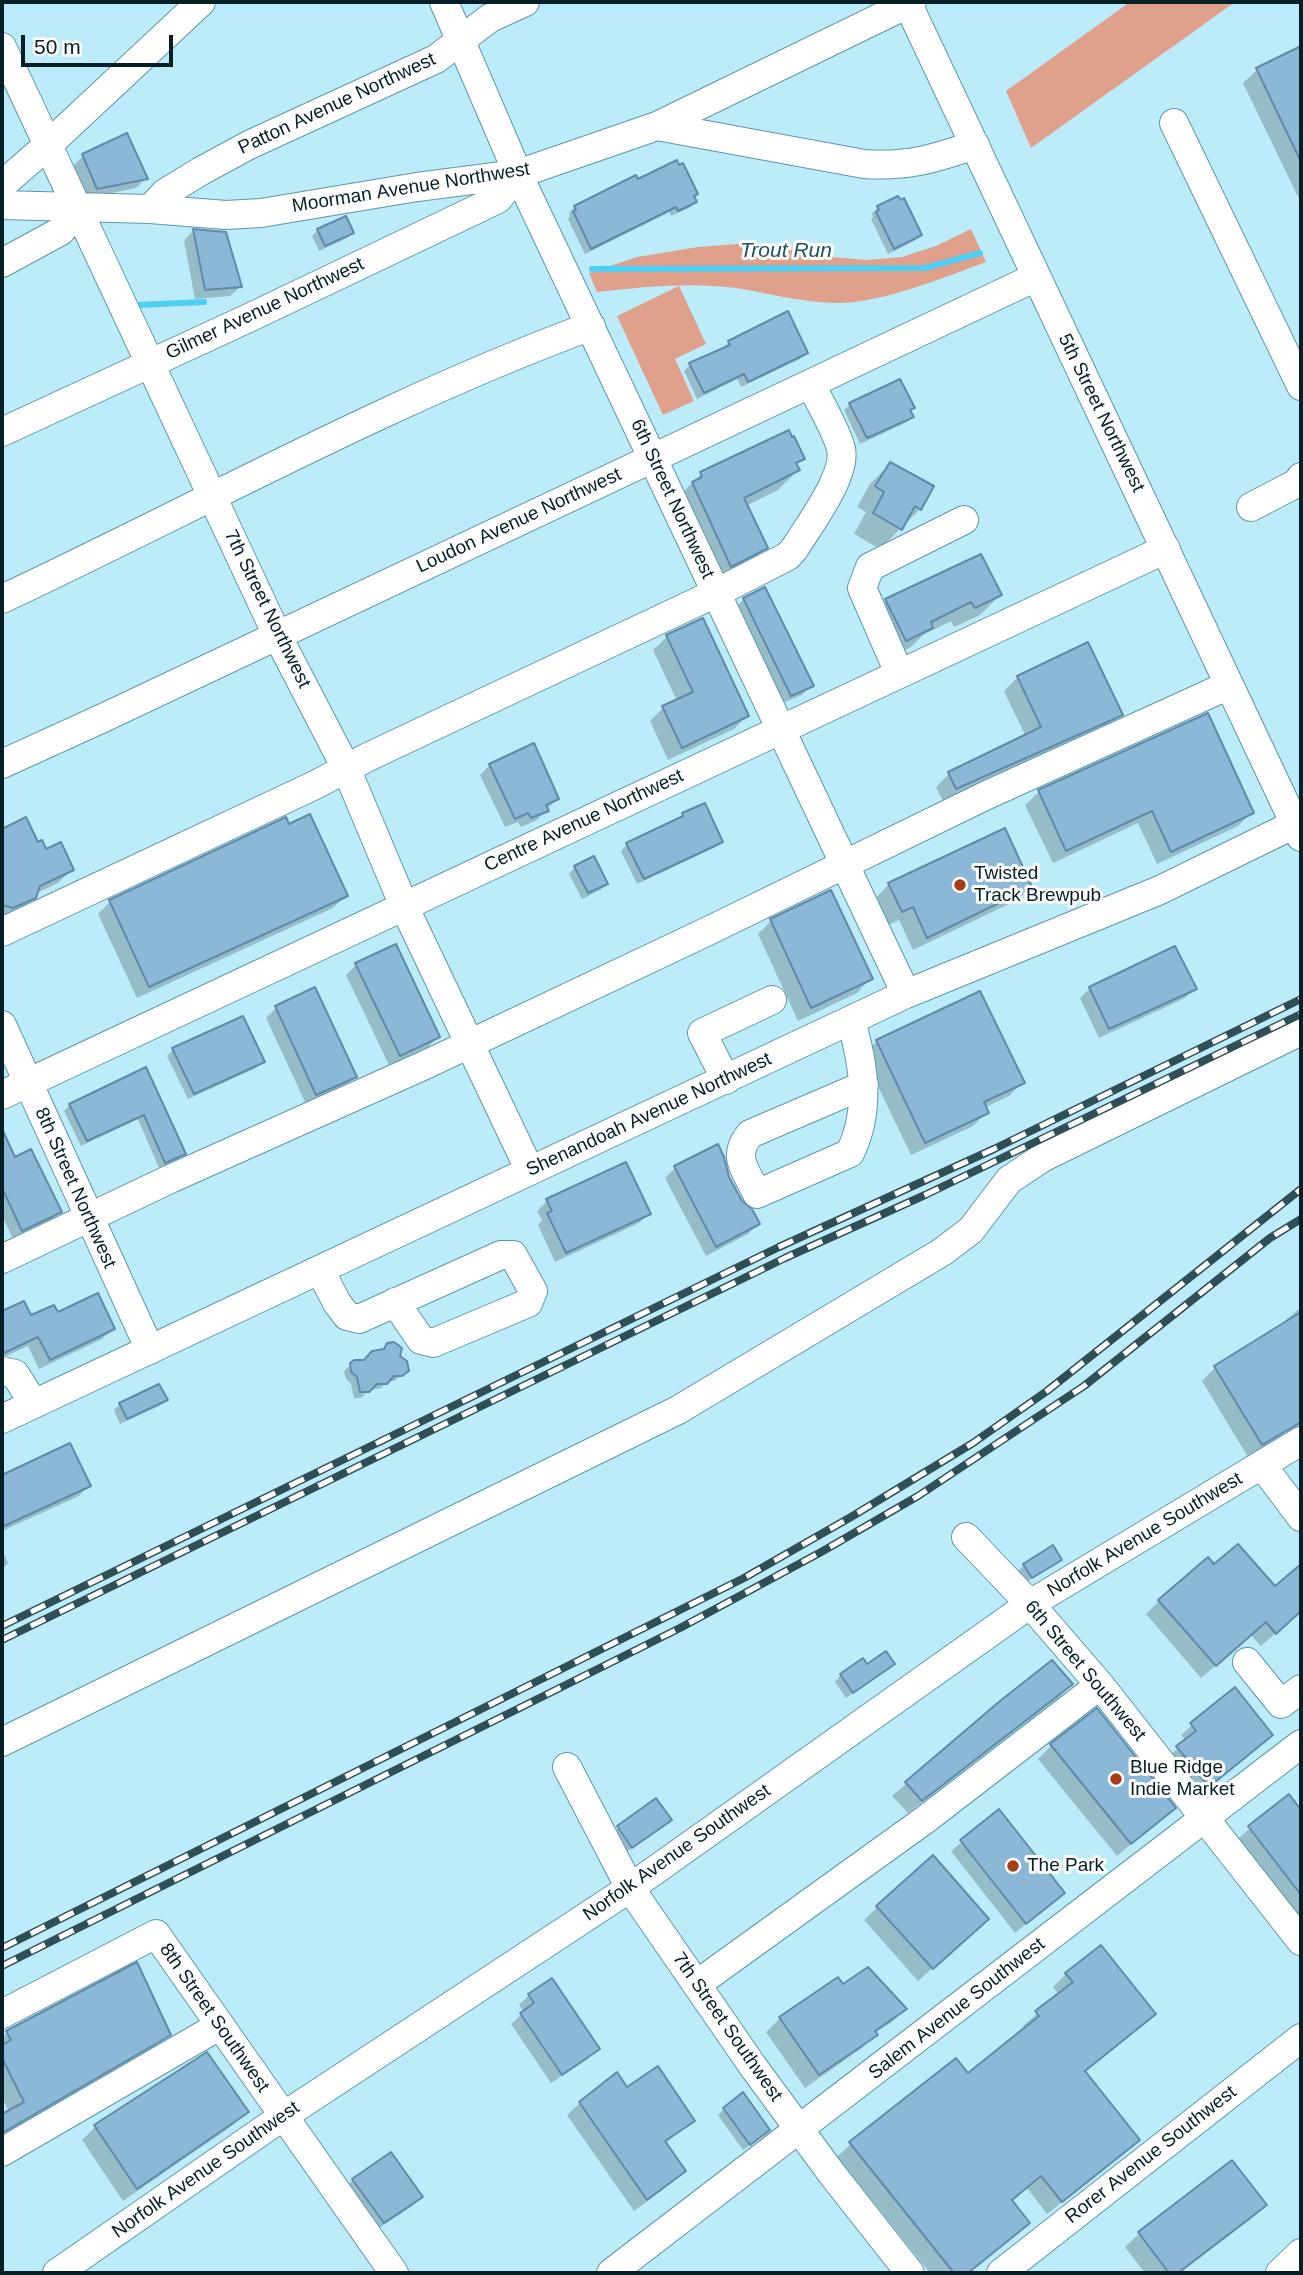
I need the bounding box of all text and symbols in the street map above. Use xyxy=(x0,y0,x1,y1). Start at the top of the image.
scale bar xyxy=(24,21,177,65)
text: 50 m xyxy=(34,35,81,58)
street label: Patton Avenue Northwest xyxy=(235,48,439,160)
street label: Moorman Avenue Northwest xyxy=(290,158,532,218)
water label: Trout Run xyxy=(740,238,832,264)
street label: Gilmer Avenue Northwest xyxy=(162,253,368,365)
street label: 5th Street Northwest xyxy=(1053,330,1149,496)
street label: 6th Street Northwest xyxy=(625,416,719,582)
street label: Loudon Avenue Northwest xyxy=(413,463,625,579)
street label: 7th Street Northwest xyxy=(219,526,315,692)
street label: Centre Avenue Northwest xyxy=(481,765,687,877)
place label: Twisted Track Brewpub xyxy=(974,863,1101,907)
marker: Twisted Track Brewpub xyxy=(952,877,968,893)
street label: Shenandoah Avenue Northwest xyxy=(523,1048,775,1182)
street label: 8th Street Northwest xyxy=(29,1104,121,1272)
street label: Norfolk Avenue Southwest xyxy=(1043,1468,1247,1602)
street label: 6th Street Southwest xyxy=(1020,1596,1150,1746)
place label: Blue Ridge Indie Market xyxy=(1130,1757,1235,1801)
marker: Blue Ridge Indie Market xyxy=(1108,1771,1124,1787)
street label: Norfolk Avenue Southwest xyxy=(579,1780,775,1926)
place label: The Park xyxy=(1027,1855,1104,1877)
marker: The Park xyxy=(1005,1858,1021,1874)
street label: Salem Avenue Southwest xyxy=(864,1933,1050,2085)
street label: 8th Street Southwest xyxy=(154,1939,274,2097)
street label: 7th Street Southwest xyxy=(667,1948,787,2106)
street label: Rorer Avenue Southwest xyxy=(1061,2081,1241,2229)
street label: Norfolk Avenue Southwest xyxy=(108,2097,304,2243)

